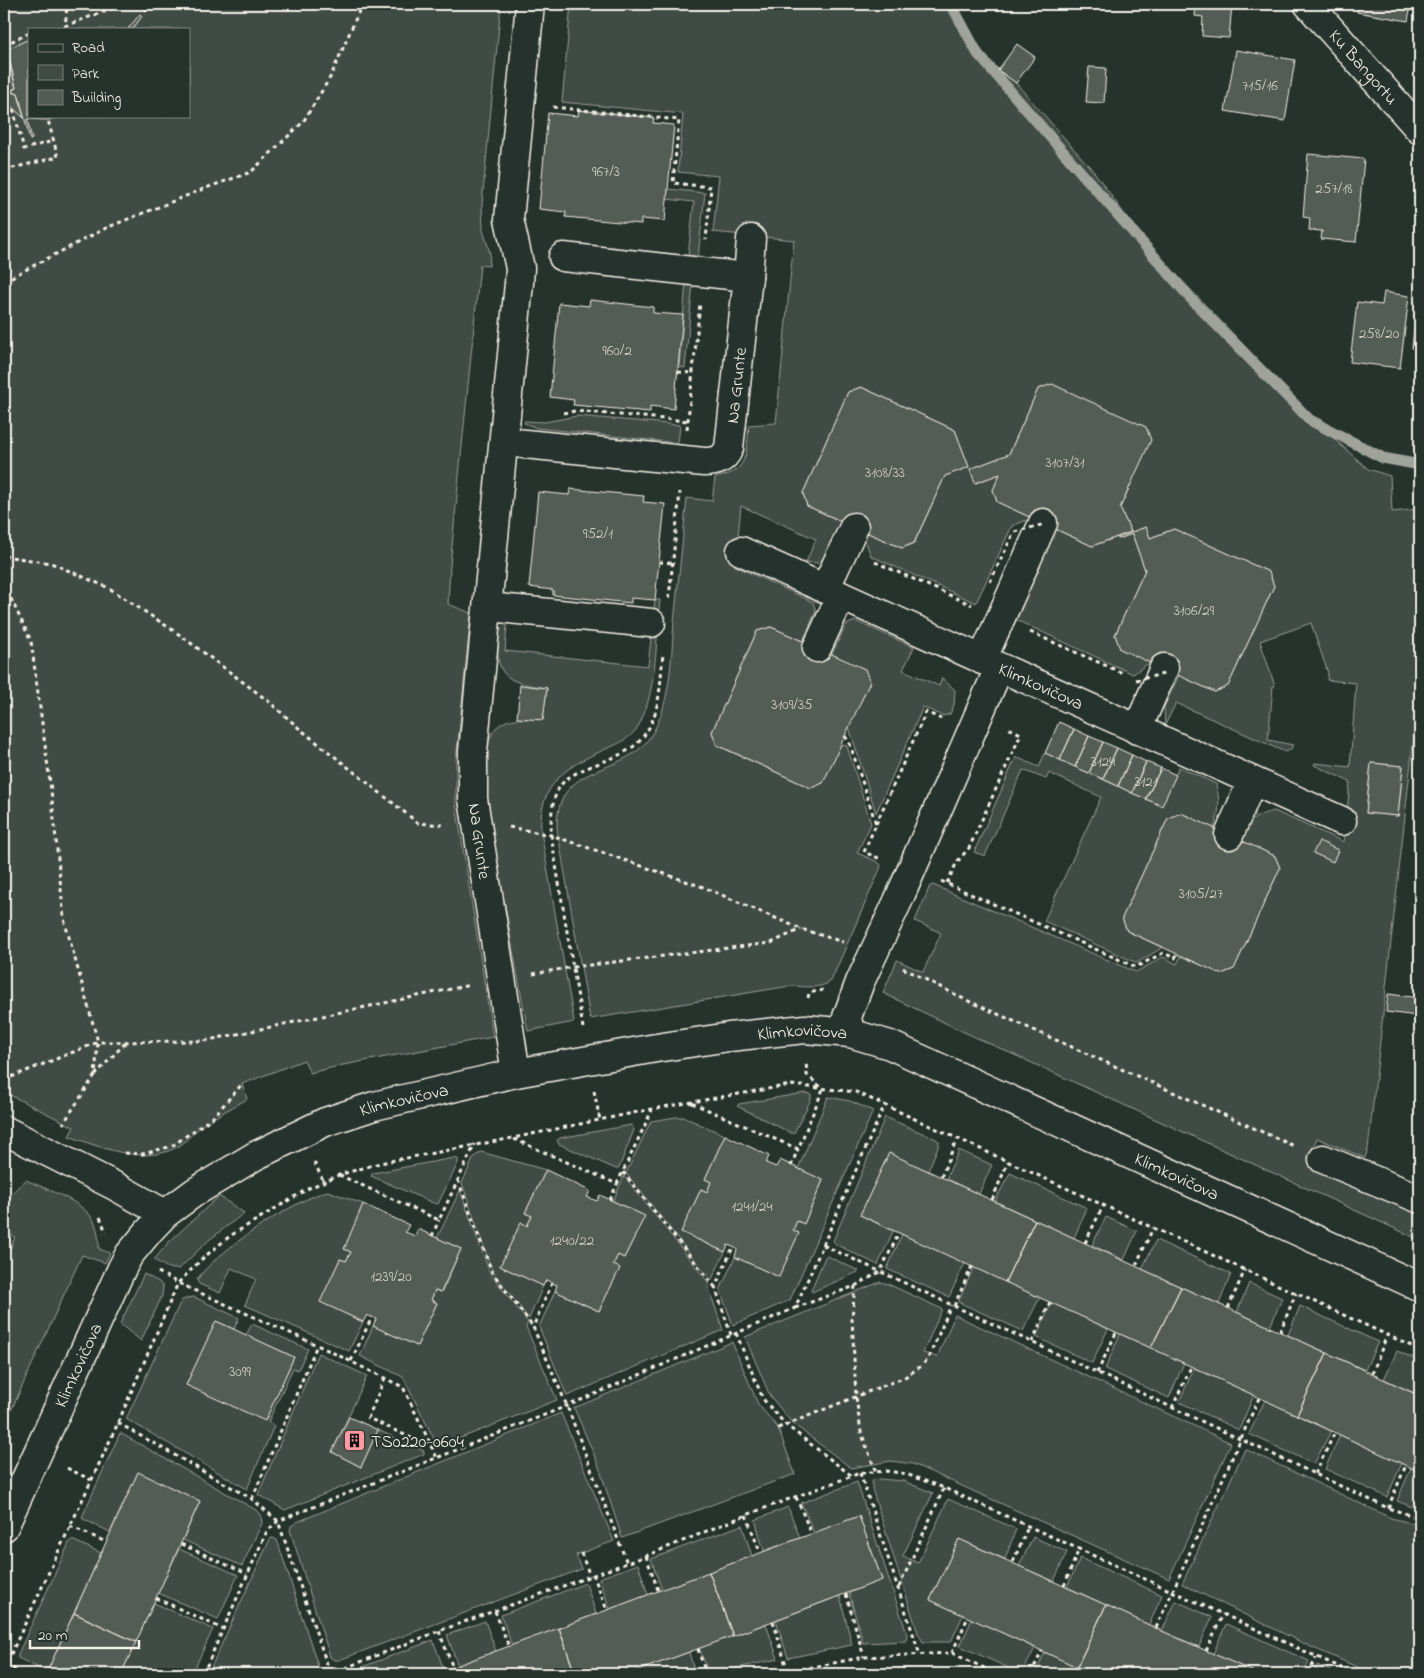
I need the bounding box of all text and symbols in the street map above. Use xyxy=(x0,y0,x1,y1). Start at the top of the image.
street label: Ku Bangortu xyxy=(1322,24,1403,112)
legend xyxy=(28,28,190,118)
text: Road xyxy=(72,37,105,59)
text: Park xyxy=(72,63,100,85)
house number: 715/16 xyxy=(1242,75,1278,97)
text: Building xyxy=(71,87,121,110)
house number: 967/3 xyxy=(592,161,620,183)
house number: 257/18 xyxy=(1315,178,1353,200)
house number: 258/20 xyxy=(1359,323,1400,345)
house number: 960/2 xyxy=(602,340,632,362)
street label: Na Grunte xyxy=(721,345,755,425)
house number: 3107/31 xyxy=(1045,452,1085,474)
house number: 3108/33 xyxy=(865,462,905,484)
house number: 952/1 xyxy=(583,523,613,545)
house number: 3106/29 xyxy=(1174,600,1215,622)
street label: Klimkovičova xyxy=(994,657,1087,718)
house number: 3109/35 xyxy=(771,694,813,716)
house number: 3124 xyxy=(1091,751,1115,773)
house number: 3121 xyxy=(1134,771,1158,793)
street label: Na Grunte xyxy=(460,802,496,882)
house number: 3105/27 xyxy=(1179,883,1223,905)
street label: Klimkovičova xyxy=(756,1018,848,1049)
street label: Klimkovičova xyxy=(357,1078,451,1125)
street label: Klimkovičova xyxy=(1129,1147,1223,1208)
house number: 1241/24 xyxy=(731,1196,773,1218)
house number: 1240/22 xyxy=(550,1230,595,1252)
house number: 1239/20 xyxy=(370,1266,412,1288)
street label: Klimkovičova xyxy=(49,1319,110,1412)
house number: 3099 xyxy=(229,1361,251,1383)
building icon: TS0220-0604 xyxy=(343,1429,367,1453)
place label: TS0220-0604 xyxy=(371,1430,465,1456)
scale bar xyxy=(30,1618,139,1650)
text: 20 m xyxy=(38,1625,68,1647)

